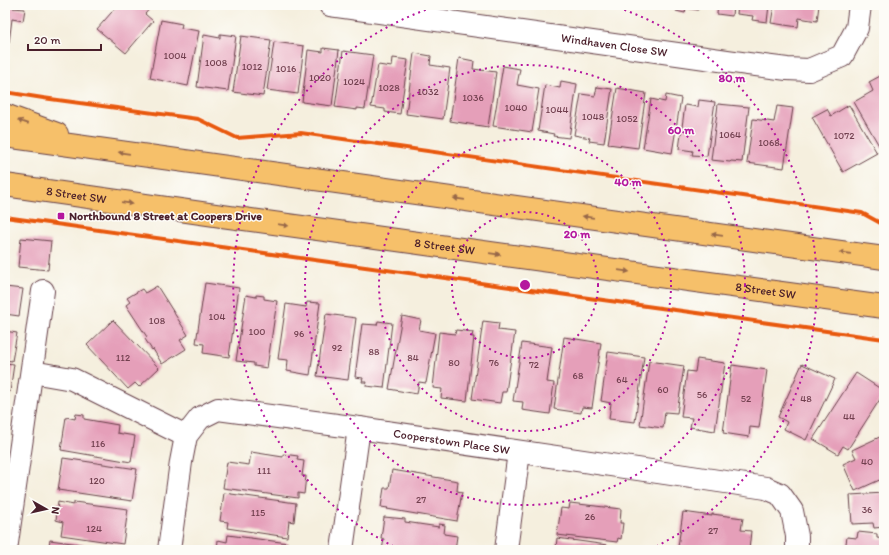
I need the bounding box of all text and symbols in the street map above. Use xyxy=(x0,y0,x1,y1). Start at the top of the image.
scale bar xyxy=(28,26,101,52)
street label: Windhaven Close SW xyxy=(560,31,668,60)
text: 20 m xyxy=(34,33,61,47)
house number: 1004 xyxy=(164,49,186,62)
house number: 1008 xyxy=(205,56,228,69)
house number: 1012 xyxy=(242,60,263,73)
house number: 1016 xyxy=(276,62,296,75)
house number: 1020 xyxy=(309,71,331,84)
text: 80 m xyxy=(719,71,746,85)
house number: 1024 xyxy=(343,75,365,88)
house number: 1028 xyxy=(378,81,400,94)
house number: 1032 xyxy=(417,85,439,98)
house number: 1036 xyxy=(462,91,484,104)
house number: 1040 xyxy=(505,101,527,114)
house number: 1044 xyxy=(546,103,568,116)
house number: 1048 xyxy=(582,110,605,123)
house number: 1052 xyxy=(616,112,638,125)
one-way arrow xyxy=(17,119,29,125)
text: 60 m xyxy=(668,123,695,137)
house number: 1064 xyxy=(719,128,741,141)
house number: 1072 xyxy=(833,129,855,142)
house number: 1068 xyxy=(758,136,780,149)
one-way arrow xyxy=(118,150,130,156)
text: 40 m xyxy=(614,175,643,189)
street label: 8 Street SW xyxy=(45,184,107,206)
one-way arrow xyxy=(453,196,465,202)
one-way arrow xyxy=(121,200,133,206)
place label: Northbound 8 Street at Coopers Drive xyxy=(69,209,262,224)
marker: Northbound 8 Street at Coopers Drive xyxy=(56,211,66,221)
one-way arrow xyxy=(582,214,594,220)
one-way arrow xyxy=(277,221,289,228)
text: 20 m xyxy=(564,227,591,241)
one-way arrow xyxy=(710,232,723,238)
street label: 8 Street SW xyxy=(414,236,476,258)
one-way arrow xyxy=(489,250,501,257)
one-way arrow xyxy=(839,250,851,256)
one-way arrow xyxy=(618,268,630,274)
centre of rings xyxy=(518,278,532,292)
street label: 8 Street SW xyxy=(735,280,797,302)
house number: 104 xyxy=(209,310,225,323)
house number: 108 xyxy=(149,314,166,327)
house number: 100 xyxy=(249,325,265,338)
house number: 96 xyxy=(294,327,304,340)
house number: 92 xyxy=(332,341,343,354)
house number: 88 xyxy=(369,345,380,358)
house number: 112 xyxy=(116,351,131,364)
house number: 84 xyxy=(407,351,419,364)
house number: 80 xyxy=(448,356,460,369)
house number: 76 xyxy=(489,356,499,369)
house number: 72 xyxy=(529,358,540,371)
house number: 68 xyxy=(573,369,584,382)
house number: 64 xyxy=(616,373,628,386)
house number: 60 xyxy=(657,383,669,396)
house number: 56 xyxy=(697,388,707,401)
house number: 52 xyxy=(741,392,752,405)
house number: 48 xyxy=(800,392,812,405)
house number: 44 xyxy=(843,410,855,423)
street label: Cooperstown Place SW xyxy=(392,426,511,457)
house number: 116 xyxy=(91,437,105,450)
house number: 40 xyxy=(861,455,873,468)
house number: 111 xyxy=(257,464,271,477)
house number: 120 xyxy=(89,474,105,487)
north arrow xyxy=(26,489,66,529)
house number: 27 xyxy=(416,493,426,506)
house number: 36 xyxy=(862,503,872,516)
text: N xyxy=(48,506,62,515)
house number: 115 xyxy=(251,506,265,519)
house number: 26 xyxy=(585,510,595,523)
house number: 124 xyxy=(86,522,102,535)
house number: 27 xyxy=(708,524,718,537)

